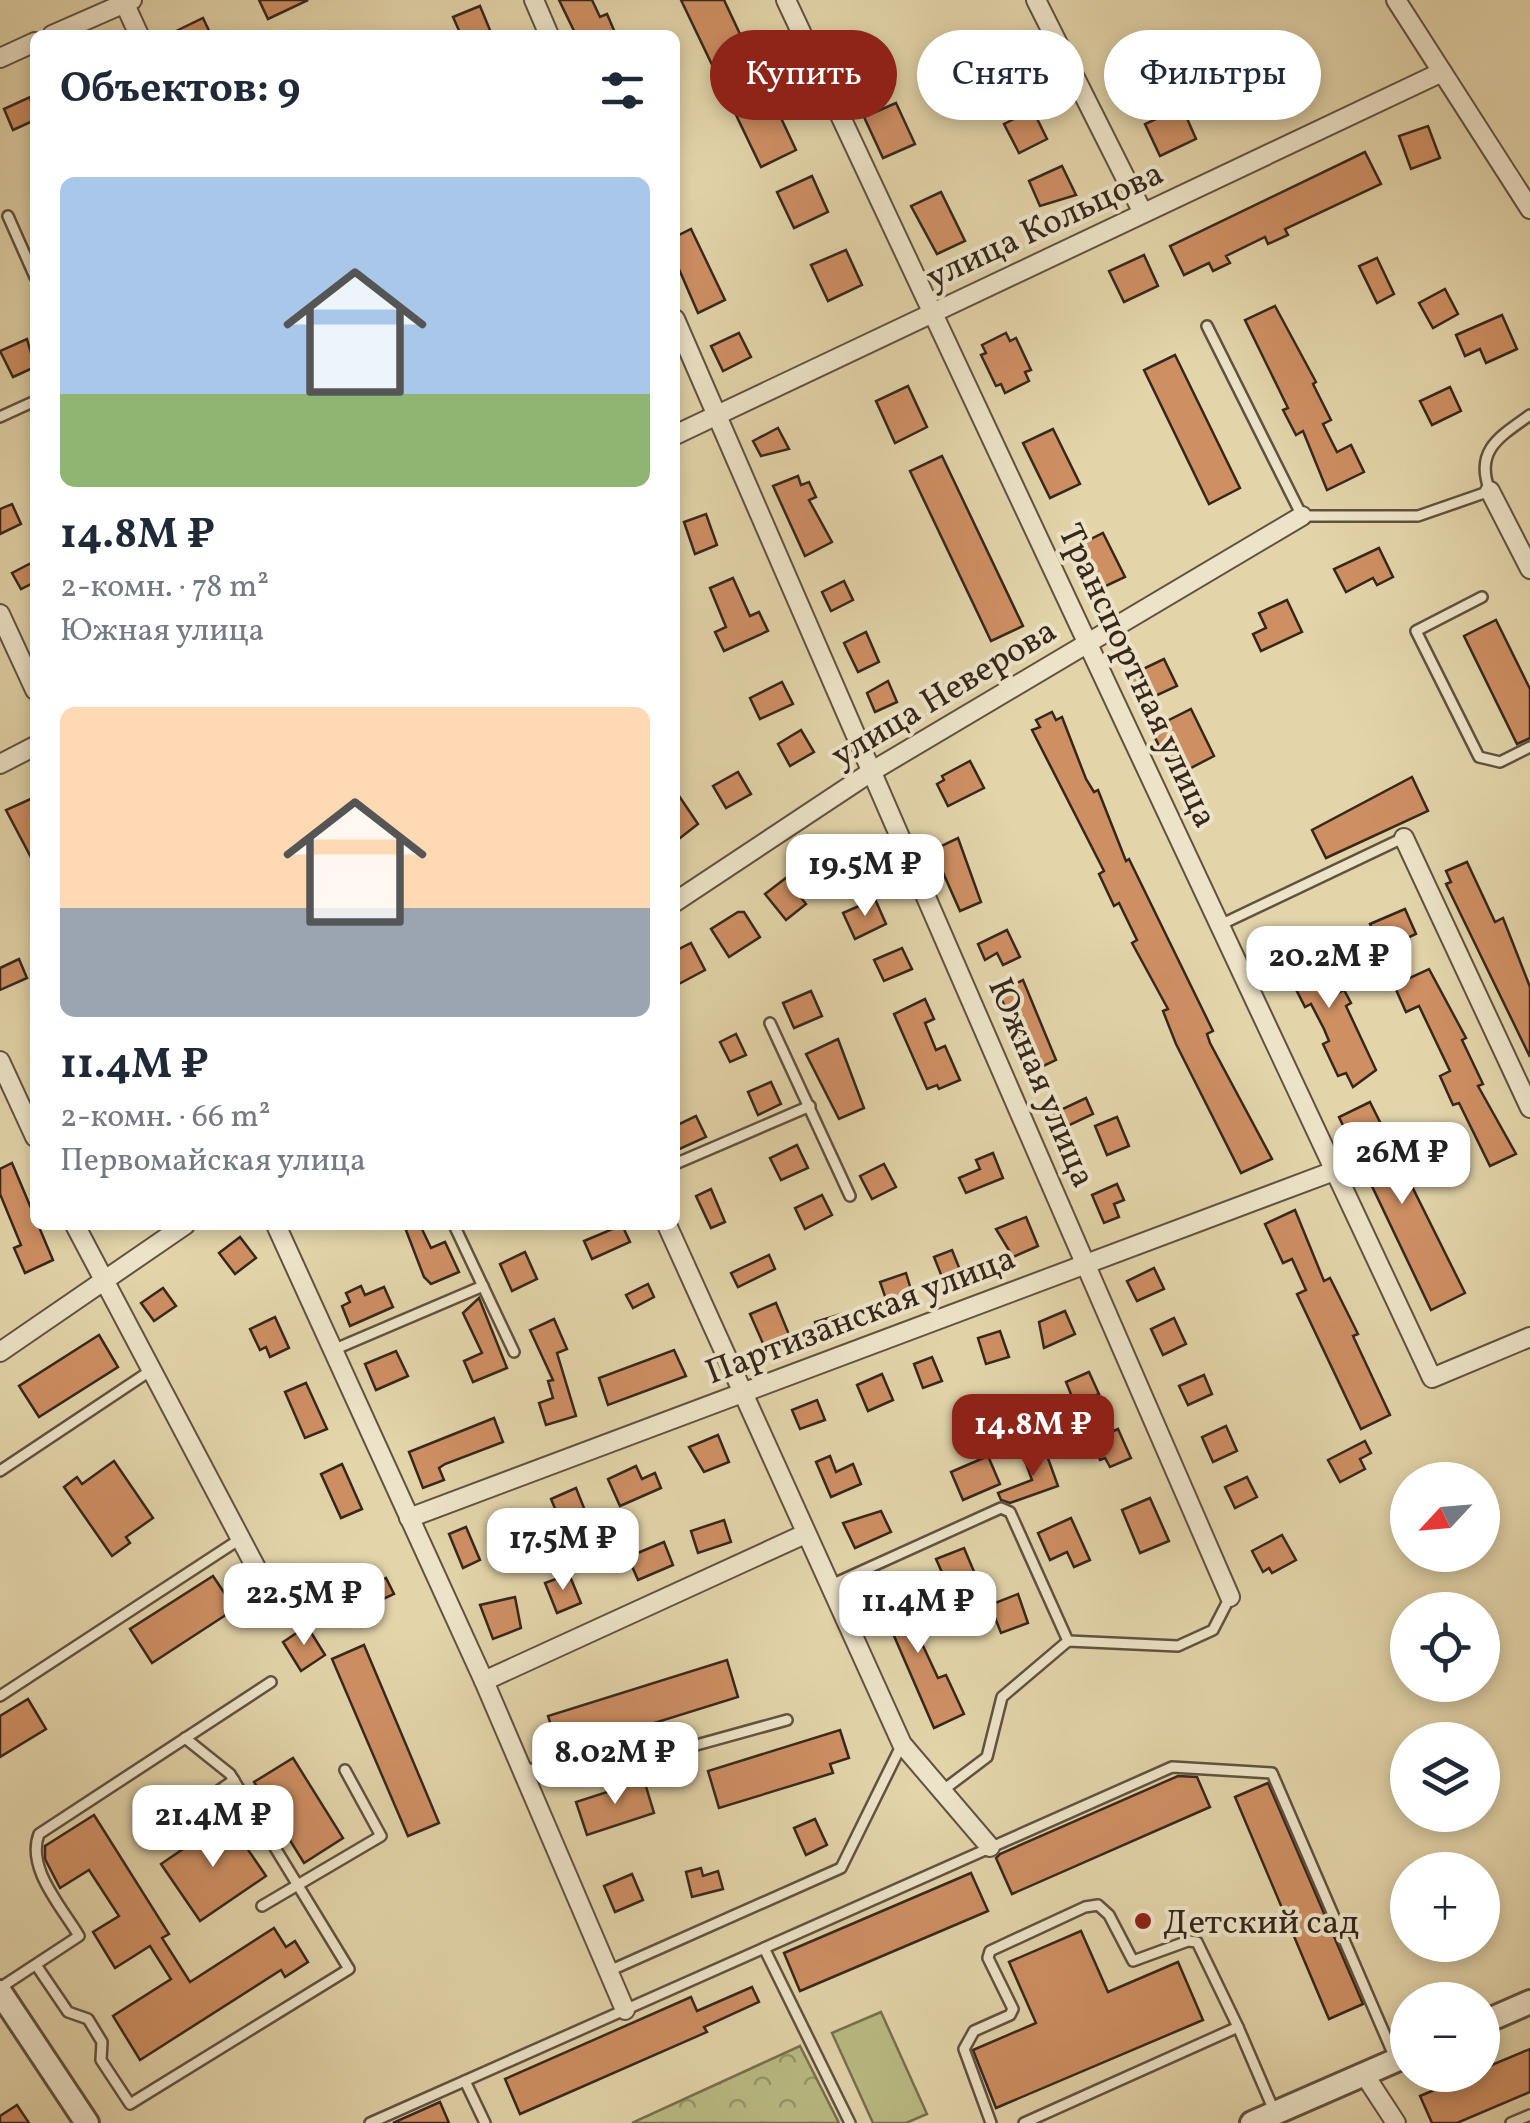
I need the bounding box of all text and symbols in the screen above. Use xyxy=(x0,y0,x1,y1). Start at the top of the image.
chip: Купить xyxy=(710,30,897,120)
chip: Снять xyxy=(917,30,1084,120)
chip: Фильтры xyxy=(1104,30,1321,120)
text: Объектов: 9 xyxy=(60,61,300,120)
icon: filters xyxy=(595,63,650,118)
street label: улица Кольцова xyxy=(919,151,1172,303)
icon: home xyxy=(265,242,445,422)
text: 14.8M ₽ xyxy=(60,507,215,566)
street label: Транспортная улица xyxy=(1045,516,1228,836)
text: 2-комн. · 78 m² xyxy=(60,566,269,610)
street label: улица Неверова xyxy=(823,608,1066,781)
text: Южная улица xyxy=(60,610,265,654)
icon: home xyxy=(265,772,445,952)
pin: 19.5M ₽ xyxy=(773,834,957,919)
text: 19.5M ₽ xyxy=(808,844,922,888)
pin: 20.2M ₽ xyxy=(1237,926,1421,1011)
text: 20.2M ₽ xyxy=(1268,936,1390,980)
street label: Южная улица xyxy=(974,971,1106,1196)
text: 11.4M ₽ xyxy=(60,1037,209,1096)
text: 2-комн. · 66 m² xyxy=(60,1096,271,1140)
pin: 26M ₽ xyxy=(1332,1122,1472,1207)
text: 26M ₽ xyxy=(1355,1132,1449,1176)
text: Первомайская улица xyxy=(60,1140,366,1184)
street label: Партизанская улица xyxy=(699,1236,1023,1398)
pin: 14.8M ₽ xyxy=(941,1394,1125,1479)
text: 14.8M ₽ xyxy=(974,1404,1092,1448)
north arrow xyxy=(1390,1462,1500,1572)
map controls xyxy=(1390,1462,1500,2092)
pin: 17.5M ₽ xyxy=(471,1508,655,1593)
text: 17.5M ₽ xyxy=(509,1518,617,1562)
pin: 22.5M ₽ xyxy=(212,1563,396,1648)
pin: 11.4M ₽ xyxy=(826,1571,1010,1656)
text: 22.5M ₽ xyxy=(246,1573,362,1617)
text: 11.4M ₽ xyxy=(861,1581,975,1625)
button: locate xyxy=(1390,1592,1500,1702)
pin: 8.02M ₽ xyxy=(523,1722,707,1807)
button: layers xyxy=(1390,1722,1500,1832)
text: 8.02M ₽ xyxy=(554,1732,676,1776)
pin: 21.4M ₽ xyxy=(121,1785,305,1870)
text: 21.4M ₽ xyxy=(154,1795,272,1839)
button: + xyxy=(1390,1852,1500,1962)
place label: Детский сад xyxy=(1163,1900,1359,1948)
marker: Детский сад xyxy=(1132,1910,1154,1932)
button: − xyxy=(1390,1982,1500,2092)

